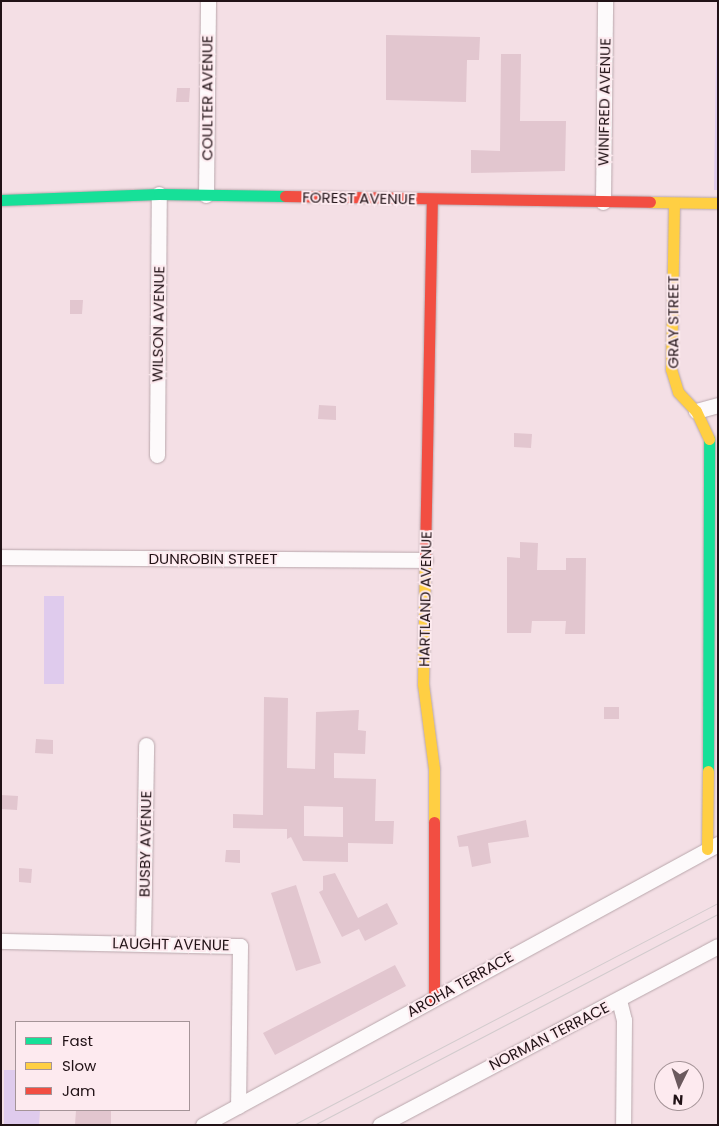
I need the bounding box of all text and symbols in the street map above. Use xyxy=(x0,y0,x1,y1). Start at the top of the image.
street label: COULTER AVENUE xyxy=(198,35,216,161)
street label: WINIFRED AVENUE xyxy=(594,38,614,166)
street label: FOREST AVENUE xyxy=(302,188,416,208)
street label: WILSON AVENUE xyxy=(148,266,168,382)
street label: GRAY STREET xyxy=(664,275,682,369)
street label: HARTLAND AVENUE xyxy=(415,531,435,667)
street label: DUNROBIN STREET xyxy=(148,550,278,568)
street label: BUSBY AVENUE xyxy=(135,791,155,897)
street label: LAUGHT AVENUE xyxy=(112,934,230,954)
street label: AROHA TERRACE xyxy=(404,947,516,1021)
street label: NORMAN TERRACE xyxy=(486,998,612,1074)
legend xyxy=(15,1021,190,1111)
text: Fast xyxy=(62,1030,93,1051)
text: Slow xyxy=(62,1055,96,1076)
north arrow xyxy=(654,1061,704,1111)
text: Jam xyxy=(62,1080,96,1101)
text: N xyxy=(672,1090,684,1110)

